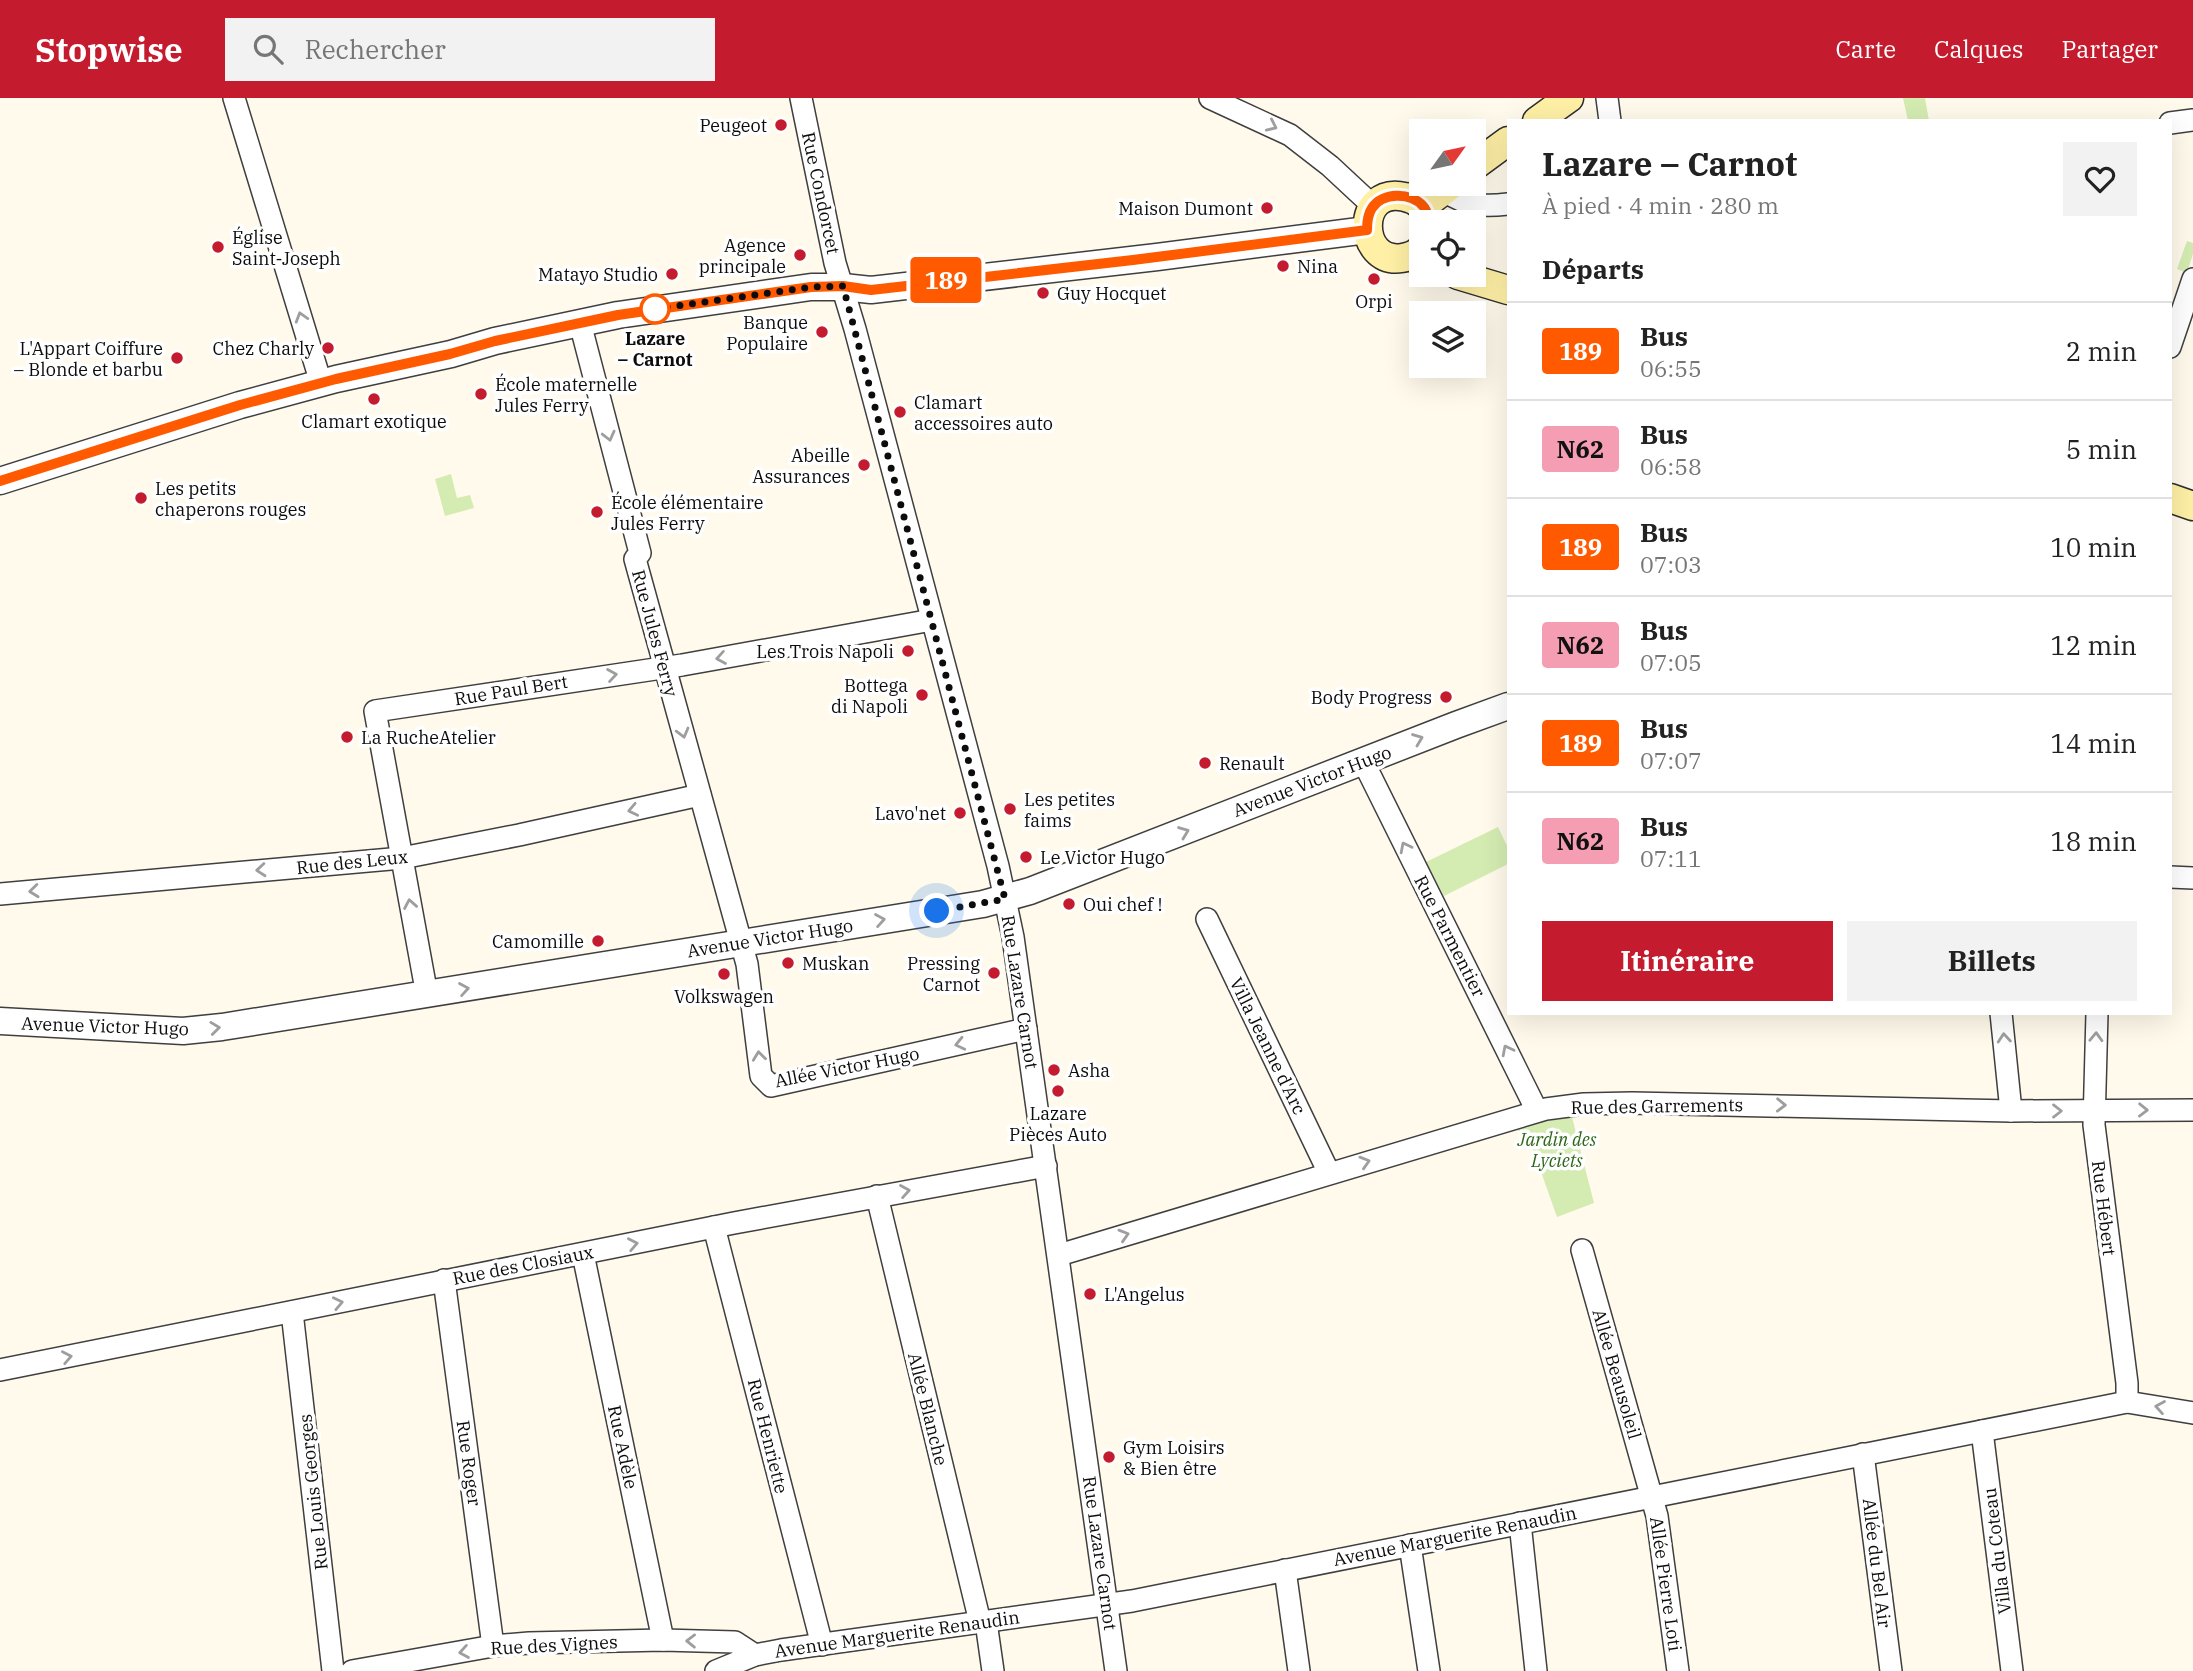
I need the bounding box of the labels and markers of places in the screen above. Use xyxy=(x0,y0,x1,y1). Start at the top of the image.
place label: Peugeot xyxy=(699,114,767,137)
marker: Peugeot xyxy=(773,117,789,133)
place label: Maison Dumont xyxy=(1118,197,1253,220)
marker: Maison Dumont xyxy=(1259,200,1275,216)
place label: Église Saint-Joseph xyxy=(232,226,341,270)
place label: Agence principale xyxy=(699,234,786,278)
marker: Église Saint-Joseph xyxy=(210,239,226,255)
marker: Agence principale xyxy=(792,247,808,263)
place label: Nina xyxy=(1297,255,1338,278)
marker: Nina xyxy=(1275,258,1291,274)
place label: Matayo Studio xyxy=(538,263,658,286)
marker: Matayo Studio xyxy=(664,266,680,282)
marker: Orpi xyxy=(1366,271,1382,287)
place label: Guy Hocquet xyxy=(1057,282,1166,305)
marker: Guy Hocquet xyxy=(1035,285,1051,301)
place label: Orpi xyxy=(1355,290,1393,313)
marker: Lazare – Carnot xyxy=(640,294,670,324)
place label: Banque Populaire xyxy=(726,311,808,355)
marker: Banque Populaire xyxy=(814,324,830,340)
place label: Lazare – Carnot xyxy=(618,327,693,371)
place label: L'Appart Coiffure – Blonde et barbu xyxy=(14,337,163,381)
place label: Chez Charly xyxy=(212,337,314,360)
marker: Chez Charly xyxy=(320,340,336,356)
marker: L'Appart Coiffure – Blonde et barbu xyxy=(169,350,185,366)
place label: École maternelle Jules Ferry xyxy=(495,373,637,417)
marker: École maternelle Jules Ferry xyxy=(473,386,489,402)
marker: Clamart exotique xyxy=(366,391,382,407)
place label: Clamart accessoires auto xyxy=(914,391,1053,435)
marker: Clamart accessoires auto xyxy=(892,404,908,420)
place label: Clamart exotique xyxy=(301,410,447,433)
place label: Abeille Assurances xyxy=(752,444,850,488)
marker: Abeille Assurances xyxy=(856,457,872,473)
place label: Les petits chaperons rouges xyxy=(155,477,306,521)
marker: Les petits chaperons rouges xyxy=(133,490,149,506)
place label: École élémentaire Jules Ferry xyxy=(611,491,763,535)
marker: École élémentaire Jules Ferry xyxy=(589,504,605,520)
place label: Les Trois Napoli xyxy=(756,640,894,663)
marker: Les Trois Napoli xyxy=(900,643,916,659)
place label: Bottega di Napoli xyxy=(831,674,908,718)
place label: Body Progress xyxy=(1311,686,1432,709)
marker: Bottega di Napoli xyxy=(914,687,930,703)
marker: Body Progress xyxy=(1438,689,1454,705)
place label: La RucheAtelier xyxy=(361,726,496,749)
marker: La RucheAtelier xyxy=(339,729,355,745)
place label: Renault xyxy=(1219,752,1285,775)
marker: Renault xyxy=(1197,755,1213,771)
place label: Les petites faims xyxy=(1024,788,1115,832)
marker: Les petites faims xyxy=(1002,801,1018,817)
place label: Lavo'net xyxy=(875,802,946,825)
marker: Lavo'net xyxy=(952,805,968,821)
place label: Le Victor Hugo xyxy=(1040,846,1165,869)
marker: Le Victor Hugo xyxy=(1018,849,1034,865)
place label: Oui chef ! xyxy=(1083,893,1162,916)
marker: Oui chef ! xyxy=(1061,896,1077,912)
place label: Camomille xyxy=(492,930,584,953)
marker: Camomille xyxy=(590,933,606,949)
place label: Muskan xyxy=(802,952,869,975)
place label: Pressing Carnot xyxy=(907,952,980,996)
marker: Muskan xyxy=(780,955,796,971)
marker: Pressing Carnot xyxy=(986,965,1002,981)
marker: Volkswagen xyxy=(716,966,732,982)
place label: Volkswagen xyxy=(674,985,774,1008)
place label: Asha xyxy=(1068,1059,1110,1082)
marker: Asha xyxy=(1046,1062,1062,1078)
marker: Lazare Pièces Auto xyxy=(1050,1083,1066,1099)
place label: Lazare Pièces Auto xyxy=(1009,1102,1107,1146)
place label: L'Angelus xyxy=(1104,1283,1185,1306)
marker: L'Angelus xyxy=(1082,1286,1098,1302)
place label: Gym Loisirs & Bien être xyxy=(1123,1436,1225,1480)
marker: Gym Loisirs & Bien être xyxy=(1101,1449,1117,1465)

